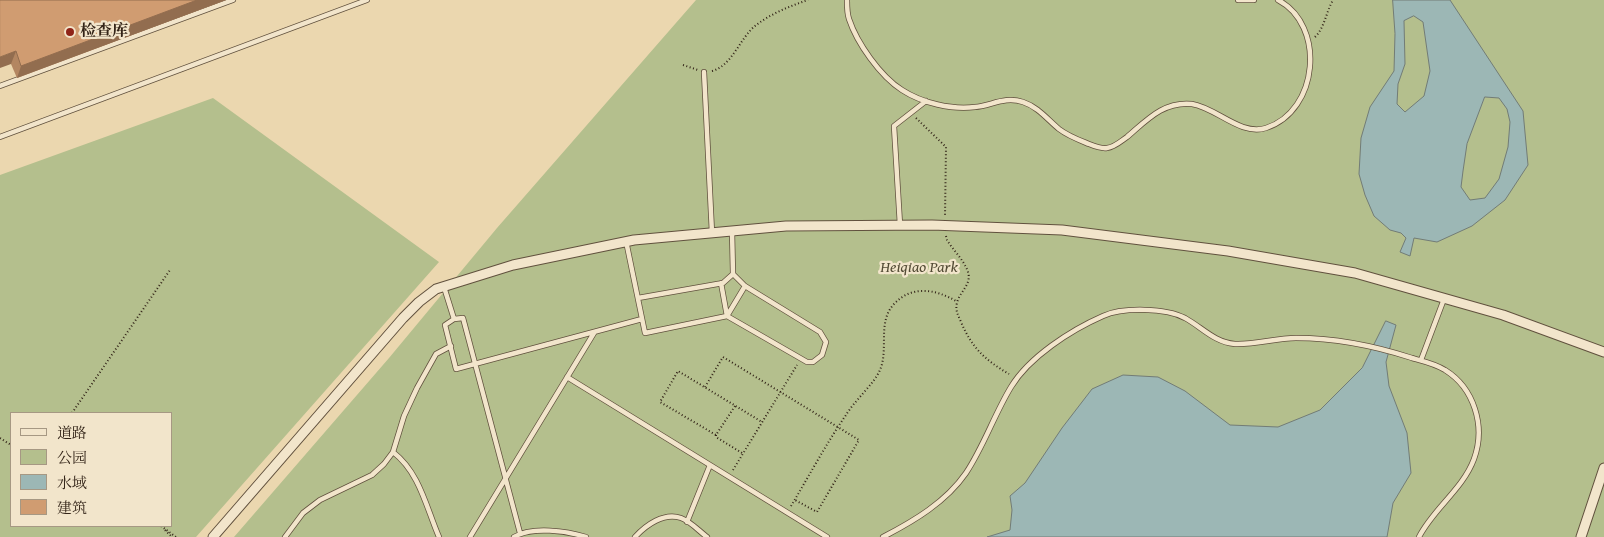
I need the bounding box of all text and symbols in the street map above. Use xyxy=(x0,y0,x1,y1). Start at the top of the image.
place label: 检查库 xyxy=(80,22,128,42)
marker: 检查库 xyxy=(64,26,76,38)
park label: Heiqiao Park xyxy=(880,258,958,278)
legend xyxy=(10,412,172,527)
text: 道路 xyxy=(57,422,87,443)
text: 公园 xyxy=(57,447,87,468)
text: 水域 xyxy=(57,472,87,493)
text: 建筑 xyxy=(57,497,87,518)

